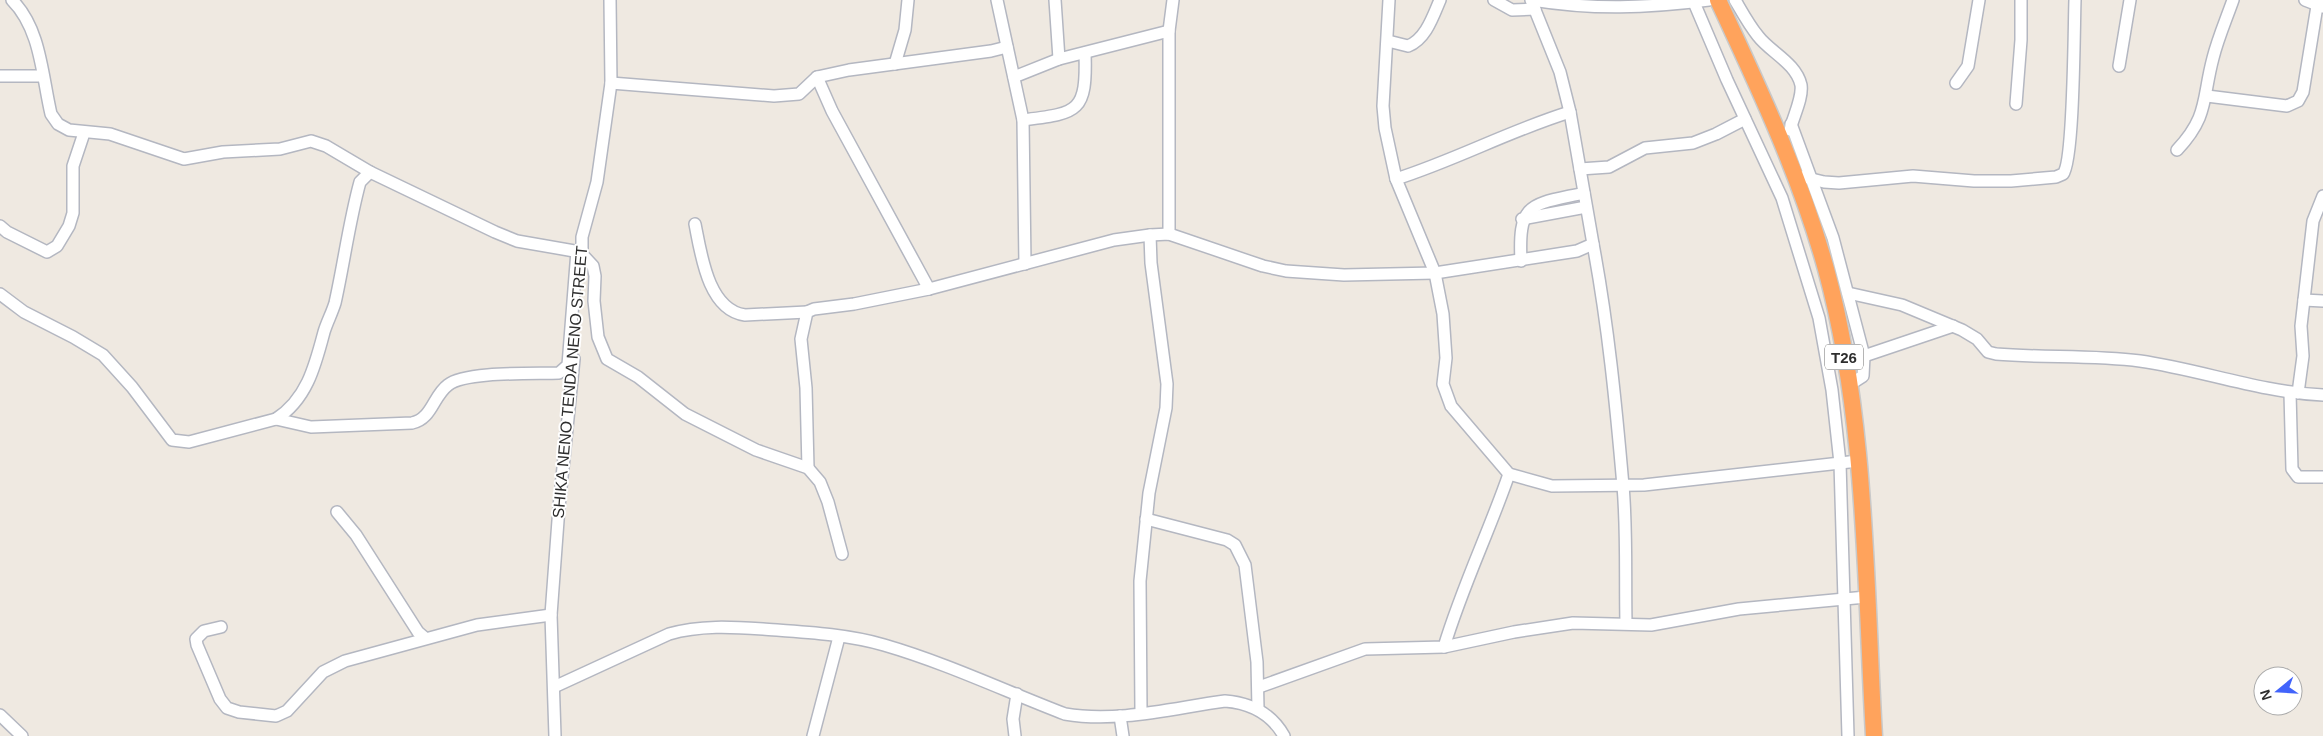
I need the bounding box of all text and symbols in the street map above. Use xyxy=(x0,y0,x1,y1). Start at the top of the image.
street label: SHIKA NENO TENDA NENO STREET xyxy=(550,245,590,519)
road number: T26 xyxy=(1825,344,1863,370)
north arrow xyxy=(2253,666,2303,716)
text: N xyxy=(2256,688,2275,702)

